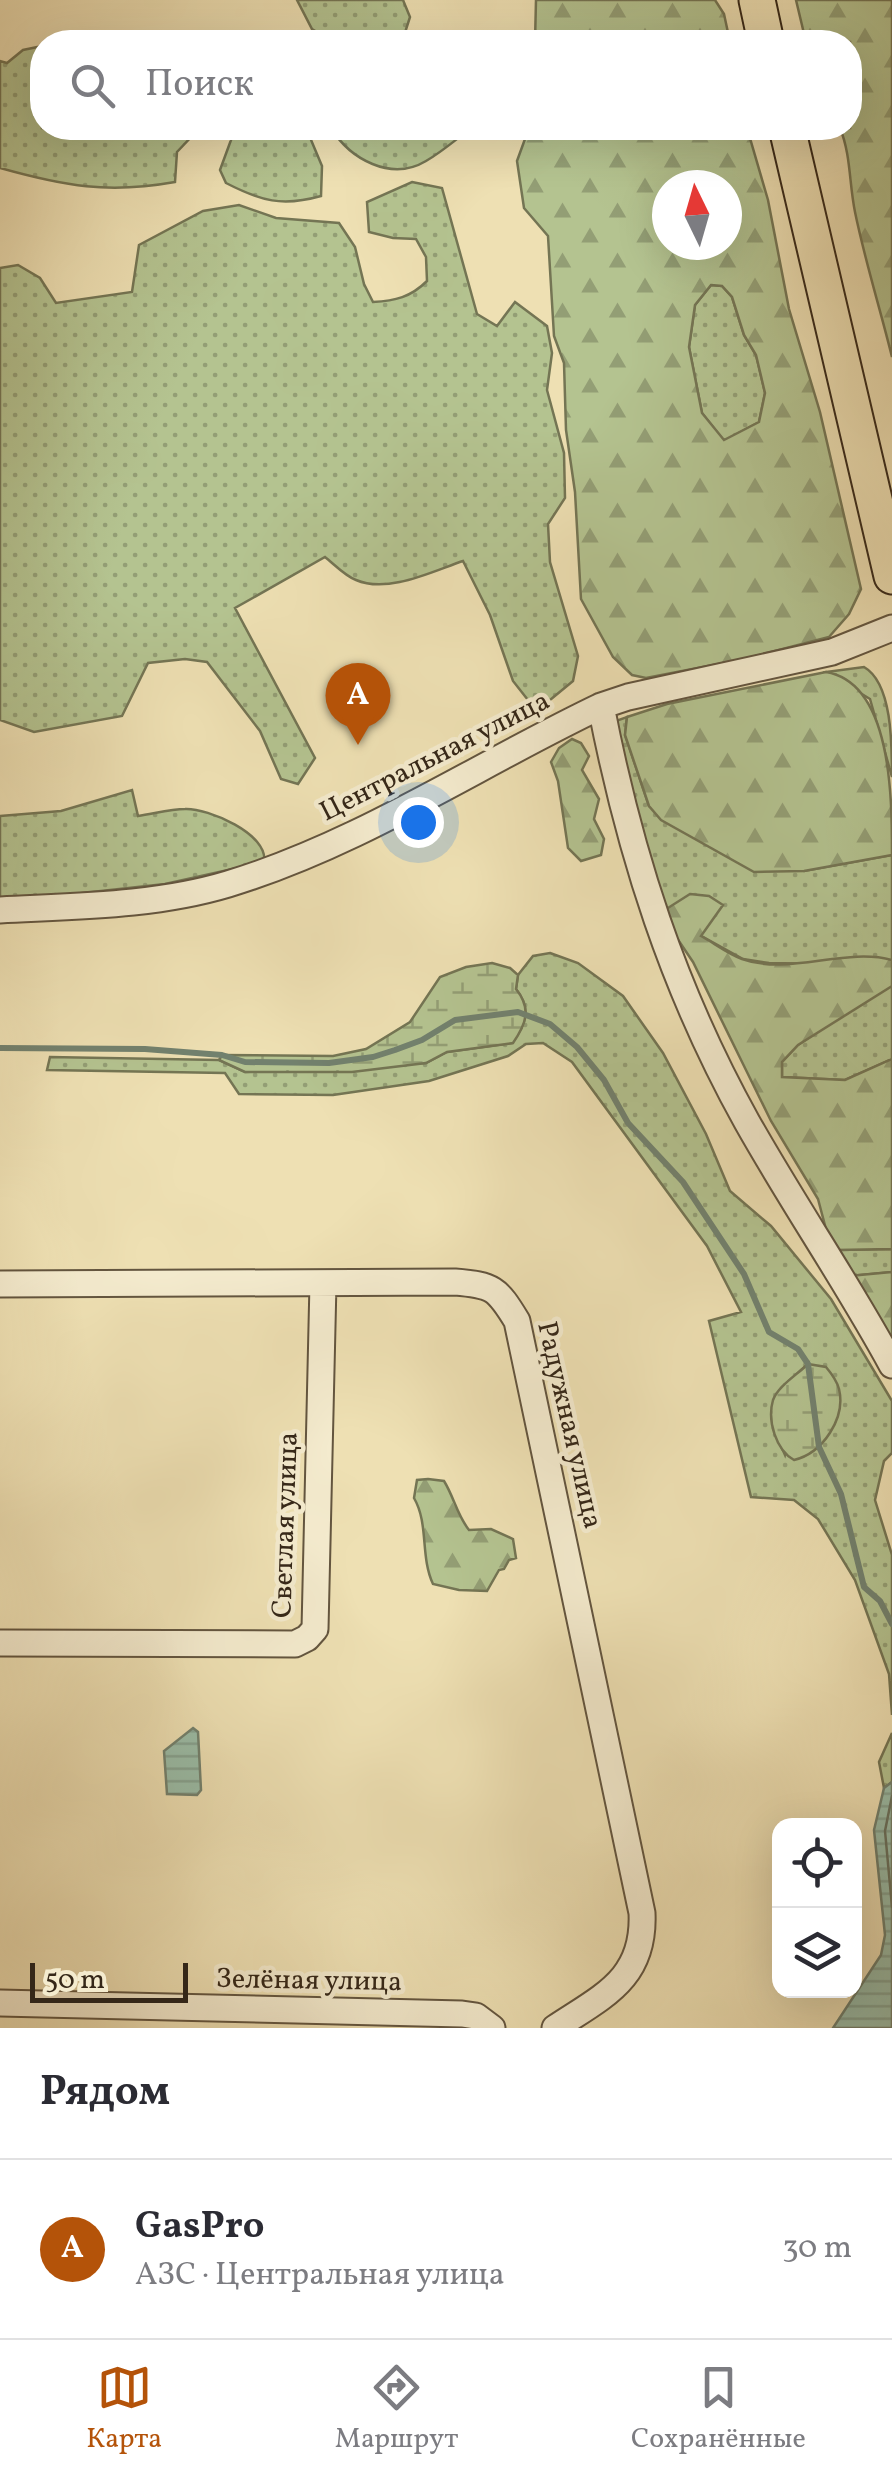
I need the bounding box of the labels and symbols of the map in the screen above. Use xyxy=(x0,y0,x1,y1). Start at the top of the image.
north arrow xyxy=(652,170,742,260)
pin: A xyxy=(326,662,390,745)
street label: Центральная улица xyxy=(313,682,557,832)
your location xyxy=(393,797,444,848)
street label: Радужная улица xyxy=(526,1318,612,1532)
street label: Светлая улица xyxy=(263,1431,309,1619)
scale bar xyxy=(30,1958,188,2002)
street label: Зелёная улица xyxy=(216,1960,402,2002)

